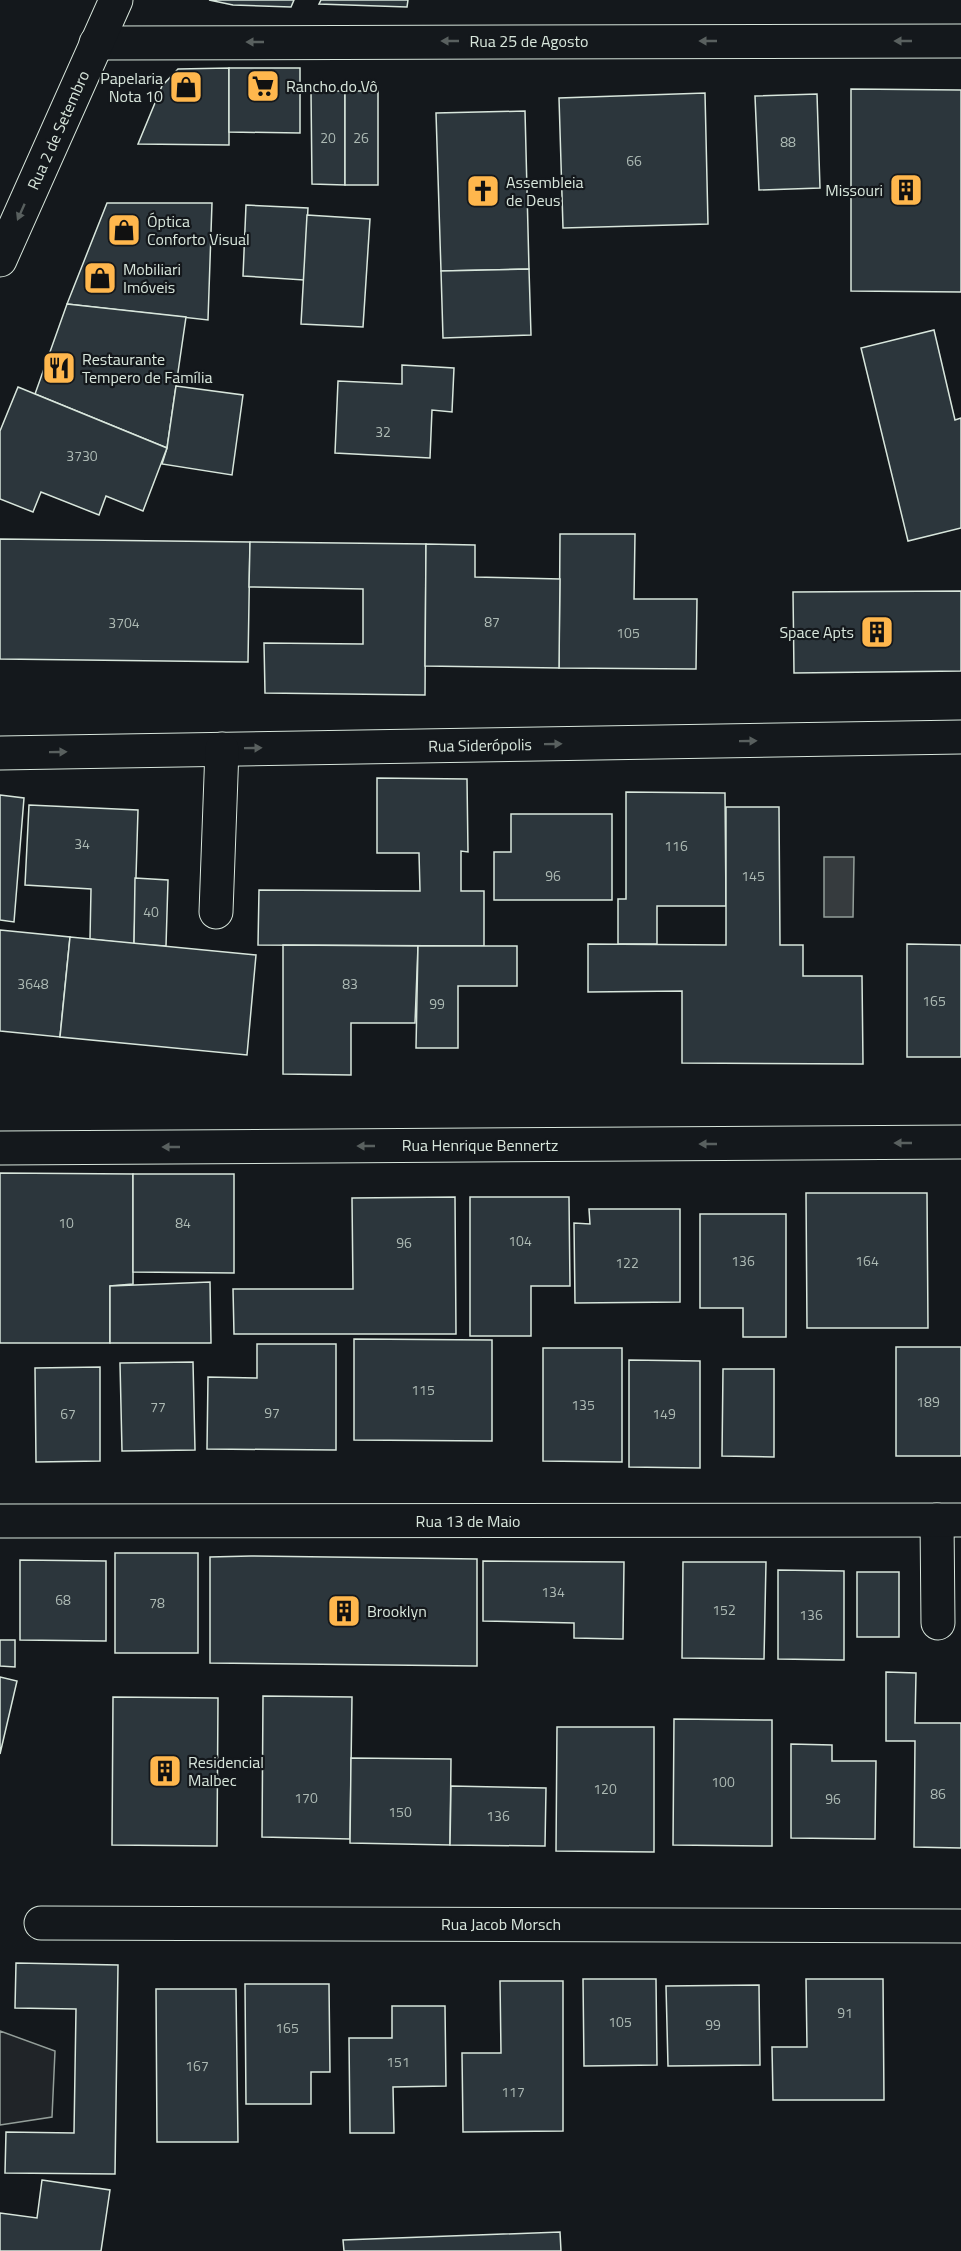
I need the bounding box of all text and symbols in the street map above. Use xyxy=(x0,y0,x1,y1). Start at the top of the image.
street label: Rua 25 de Agosto xyxy=(470,29,588,53)
one-way arrow xyxy=(440,36,459,46)
one-way arrow xyxy=(698,36,717,46)
one-way arrow xyxy=(893,36,912,46)
one-way arrow xyxy=(245,37,264,47)
street label: Rua 2 de Setembro xyxy=(21,66,95,194)
place label: Papelaria Nota 10 xyxy=(100,66,163,108)
supermarket icon: Rancho do Vô xyxy=(245,68,281,104)
shop icon: Papelaria Nota 10 xyxy=(168,69,204,105)
place label: Rancho do Vô xyxy=(286,74,378,98)
house number: 20 xyxy=(320,127,336,148)
house number: 26 xyxy=(353,127,369,148)
house number: 88 xyxy=(780,131,796,152)
house number: 66 xyxy=(626,150,642,171)
place label: Assembleia de Deus xyxy=(506,170,584,212)
building icon: Missouri xyxy=(888,172,924,208)
church icon: Assembleia de Deus xyxy=(465,173,501,209)
place label: Missouri xyxy=(825,178,883,202)
one-way arrow xyxy=(16,203,26,221)
place label: Óptica Conforto Visual xyxy=(147,209,250,251)
shop icon: Óptica Conforto Visual xyxy=(106,212,142,248)
place label: Mobiliari Imóveis xyxy=(123,257,181,299)
shop icon: Mobiliari Imóveis xyxy=(82,260,118,296)
place label: Restaurante Tempero de Família xyxy=(82,347,212,389)
restaurant icon: Restaurante Tempero de Família xyxy=(41,350,77,386)
house number: 32 xyxy=(375,421,391,442)
house number: 3730 xyxy=(66,445,98,466)
house number: 87 xyxy=(484,611,500,632)
house number: 3704 xyxy=(108,612,140,633)
building icon: Space Apts xyxy=(859,614,895,650)
place label: Space Apts xyxy=(779,620,854,644)
house number: 105 xyxy=(616,622,640,643)
street label: Rua Siderópolis xyxy=(428,732,532,758)
one-way arrow xyxy=(739,736,758,745)
one-way arrow xyxy=(544,739,563,749)
one-way arrow xyxy=(244,744,263,753)
one-way arrow xyxy=(49,747,68,757)
house number: 34 xyxy=(74,833,90,854)
house number: 116 xyxy=(664,835,688,856)
house number: 96 xyxy=(545,865,561,886)
house number: 145 xyxy=(741,865,765,886)
house number: 40 xyxy=(143,901,159,922)
house number: 3648 xyxy=(17,973,49,994)
house number: 83 xyxy=(342,973,358,994)
house number: 165 xyxy=(922,990,946,1011)
house number: 99 xyxy=(429,993,445,1014)
street label: Rua Henrique Bennertz xyxy=(402,1133,558,1157)
one-way arrow xyxy=(893,1138,912,1148)
one-way arrow xyxy=(698,1139,717,1149)
one-way arrow xyxy=(356,1141,375,1151)
one-way arrow xyxy=(161,1142,180,1152)
house number: 10 xyxy=(58,1212,74,1233)
house number: 84 xyxy=(175,1212,191,1233)
house number: 104 xyxy=(508,1230,532,1251)
house number: 96 xyxy=(396,1232,412,1253)
house number: 136 xyxy=(731,1250,755,1271)
house number: 164 xyxy=(855,1250,879,1271)
house number: 122 xyxy=(615,1252,639,1273)
house number: 115 xyxy=(411,1379,435,1400)
house number: 189 xyxy=(916,1391,940,1412)
house number: 135 xyxy=(571,1394,595,1415)
house number: 77 xyxy=(150,1396,166,1417)
house number: 97 xyxy=(264,1402,280,1423)
house number: 67 xyxy=(60,1403,76,1424)
house number: 149 xyxy=(652,1403,676,1424)
street label: Rua 13 de Maio xyxy=(416,1509,520,1533)
house number: 134 xyxy=(541,1581,565,1602)
house number: 68 xyxy=(55,1589,71,1610)
house number: 78 xyxy=(149,1592,165,1613)
building icon: Brooklyn xyxy=(326,1593,362,1629)
place label: Brooklyn xyxy=(367,1599,427,1623)
house number: 152 xyxy=(712,1599,736,1620)
house number: 136 xyxy=(799,1604,823,1625)
place label: Residencial Malbec xyxy=(188,1750,264,1792)
building icon: Residencial Malbec xyxy=(147,1753,183,1789)
house number: 100 xyxy=(711,1771,735,1792)
house number: 120 xyxy=(593,1778,617,1799)
house number: 86 xyxy=(930,1783,946,1804)
house number: 170 xyxy=(294,1787,318,1808)
house number: 96 xyxy=(825,1788,841,1809)
house number: 150 xyxy=(388,1801,412,1822)
house number: 136 xyxy=(486,1805,510,1826)
street label: Rua Jacob Morsch xyxy=(441,1912,561,1936)
house number: 91 xyxy=(837,2002,853,2023)
house number: 105 xyxy=(608,2011,632,2032)
house number: 99 xyxy=(705,2014,721,2035)
house number: 165 xyxy=(275,2017,299,2038)
house number: 151 xyxy=(386,2051,410,2072)
house number: 167 xyxy=(185,2055,209,2076)
house number: 117 xyxy=(501,2081,525,2102)

